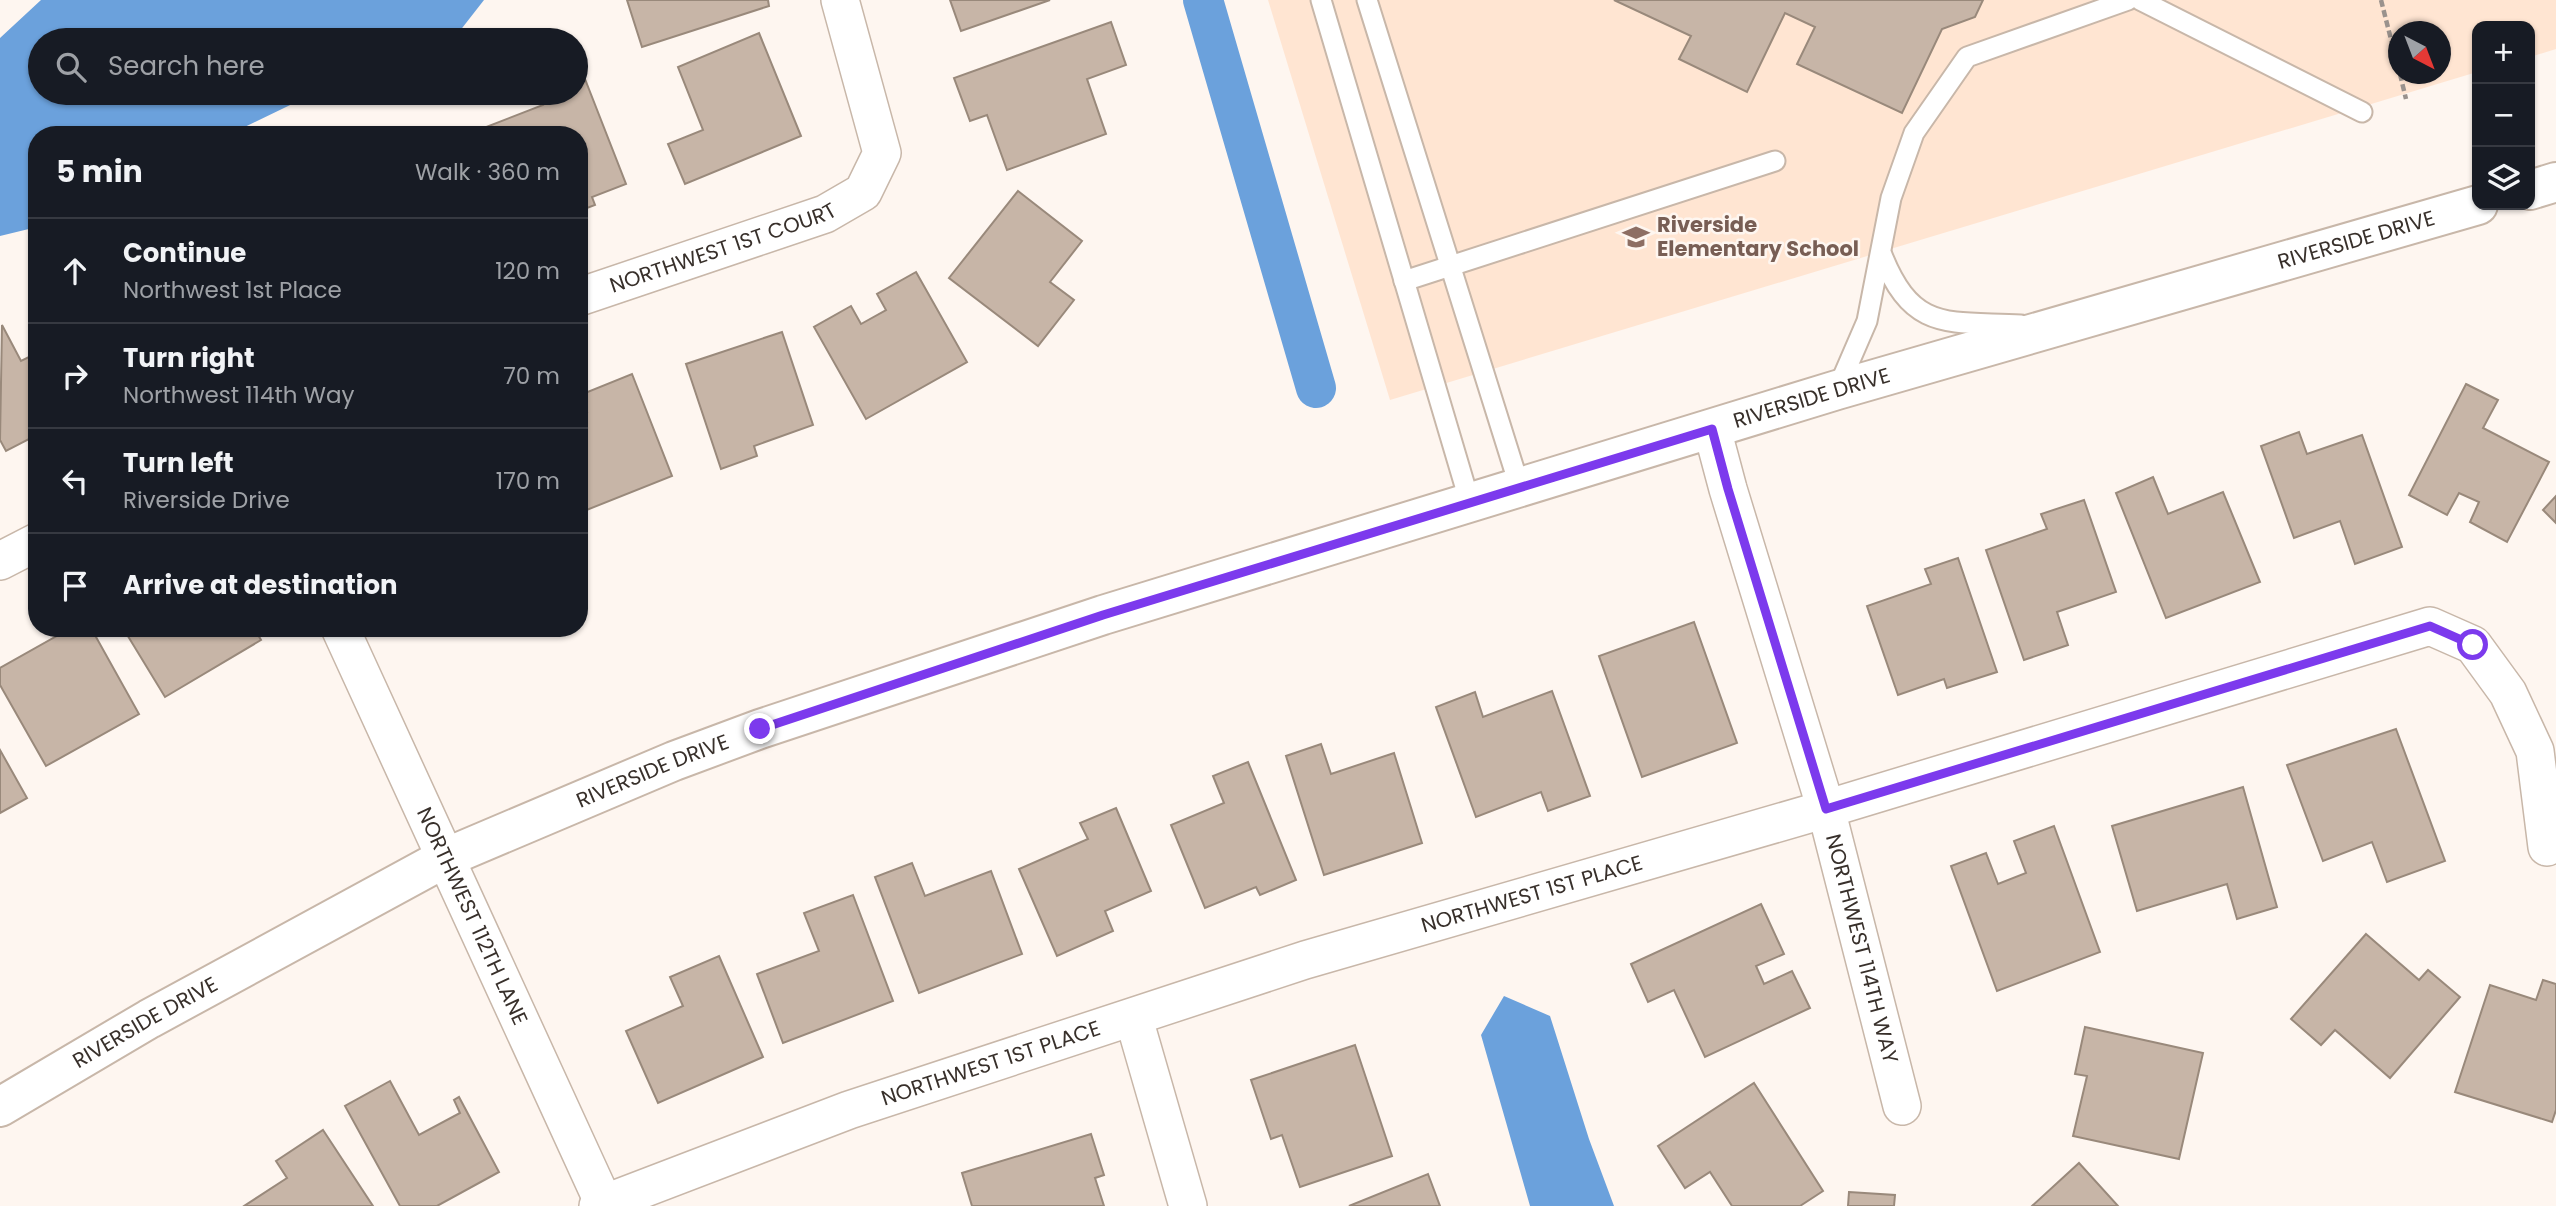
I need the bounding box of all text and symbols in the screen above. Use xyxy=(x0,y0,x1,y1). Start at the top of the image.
north arrow xyxy=(2388,21,2451,84)
map controls xyxy=(2472,21,2535,210)
button: + xyxy=(2472,21,2535,84)
search box xyxy=(28,28,588,105)
icon: search xyxy=(52,48,90,86)
text: Search here xyxy=(108,48,265,84)
button: − xyxy=(2472,84,2535,147)
button: layers xyxy=(2472,147,2535,210)
text: 5 min xyxy=(56,150,143,193)
text: Walk · 360 m xyxy=(415,156,560,188)
street label: NORTHWEST 1ST COURT xyxy=(606,195,842,300)
street label: RIVERSIDE DRIVE xyxy=(2274,203,2438,276)
place label: Riverside Elementary School xyxy=(1657,210,1859,263)
school or university icon: Riverside Elementary School xyxy=(1621,222,1651,252)
text: Continue xyxy=(123,235,246,271)
icon: ahead xyxy=(56,252,94,290)
text: 120 m xyxy=(495,255,560,287)
text: Northwest 1st Place xyxy=(123,274,342,306)
text: Turn right xyxy=(123,340,255,376)
icon: right xyxy=(56,357,94,395)
text: 70 m xyxy=(503,360,560,392)
street label: RIVERSIDE DRIVE xyxy=(1730,360,1893,435)
text: Northwest 114th Way xyxy=(123,379,355,411)
text: Turn left xyxy=(123,445,234,481)
icon: left xyxy=(56,462,94,500)
text: 170 m xyxy=(496,465,560,497)
text: Riverside Drive xyxy=(123,484,290,516)
icon: arrive xyxy=(56,567,94,605)
text: Arrive at destination xyxy=(123,567,398,603)
route start xyxy=(2457,629,2488,660)
route end xyxy=(744,713,775,744)
street label: RIVERSIDE DRIVE xyxy=(572,727,733,815)
street label: NORTHWEST 112TH LANE xyxy=(410,802,535,1029)
street label: NORTHWEST 114TH WAY xyxy=(1819,831,1906,1066)
street label: NORTHWEST 1ST PLACE xyxy=(1418,848,1646,940)
street label: RIVERSIDE DRIVE xyxy=(67,969,223,1075)
street label: NORTHWEST 1ST PLACE xyxy=(877,1013,1104,1112)

